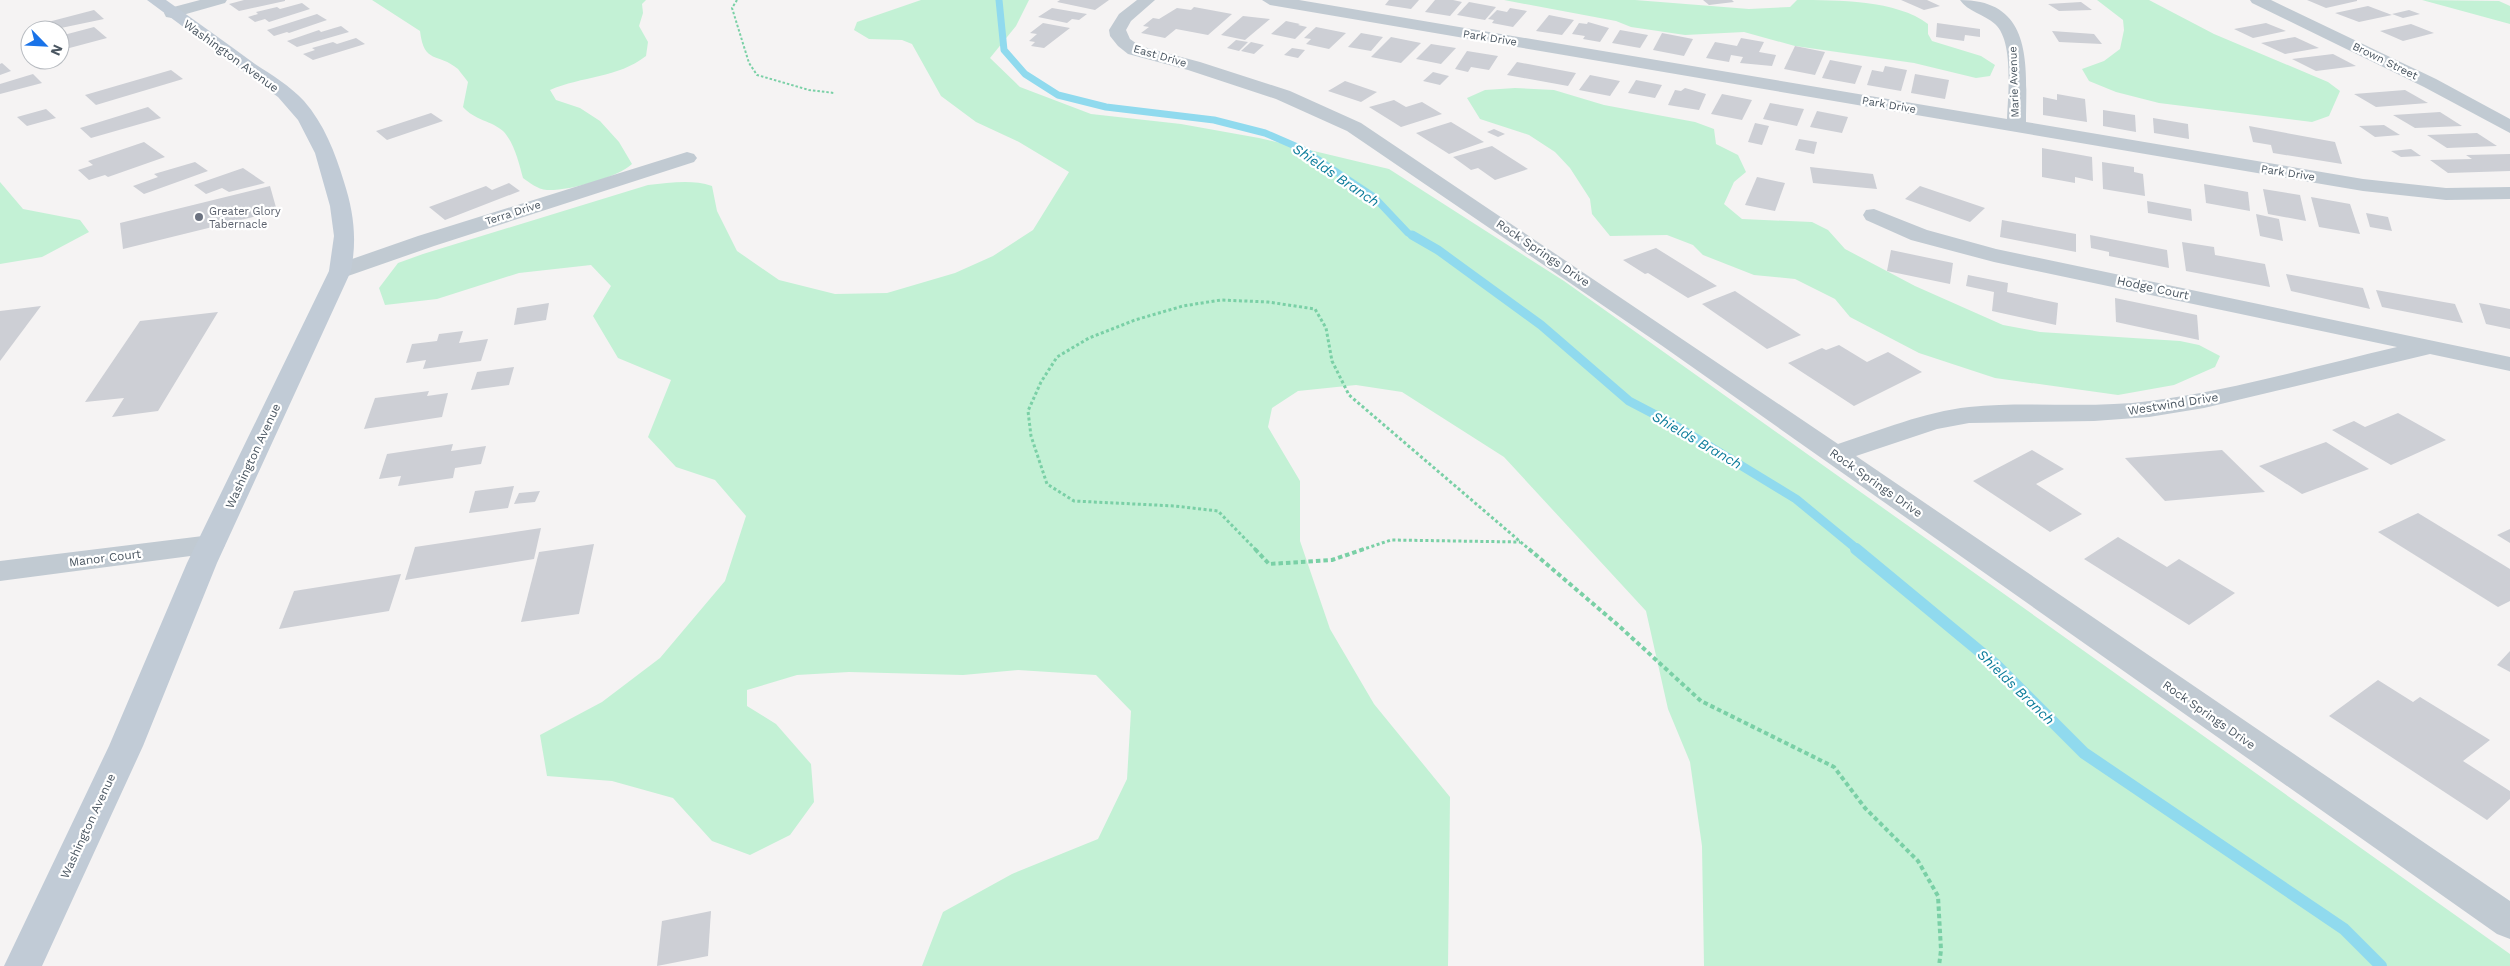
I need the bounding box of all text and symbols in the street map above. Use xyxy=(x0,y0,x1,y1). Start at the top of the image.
street label: Washington Avenue xyxy=(181,17,281,95)
north arrow xyxy=(20,20,70,70)
street label: Park Drive xyxy=(1462,27,1518,49)
street label: Brown Street xyxy=(2350,40,2420,83)
text: N xyxy=(47,42,66,58)
street label: East Drive xyxy=(1132,42,1188,70)
street label: Marie Avenue xyxy=(2006,46,2022,118)
street label: Park Drive xyxy=(1861,94,1917,116)
water label: Shields Branch xyxy=(1290,140,1382,210)
street label: Park Drive xyxy=(2260,162,2316,184)
street label: Terra Drive xyxy=(484,198,542,228)
place label: Greater Glory Tabernacle xyxy=(209,205,281,231)
marker: Greater Glory Tabernacle xyxy=(193,211,205,223)
street label: Rock Springs Drive xyxy=(1494,217,1592,289)
street label: Hodge Court xyxy=(2116,274,2190,302)
street label: Westwind Drive xyxy=(2127,390,2219,418)
street label: Washington Avenue xyxy=(222,401,284,511)
water label: Shields Branch xyxy=(1649,408,1745,472)
street label: Rock Springs Drive xyxy=(1827,446,1925,520)
street label: Manor Court xyxy=(68,547,142,569)
water label: Shields Branch xyxy=(1974,646,2058,728)
street label: Rock Springs Drive xyxy=(2160,678,2258,752)
street label: Washington Avenue xyxy=(57,771,119,881)

